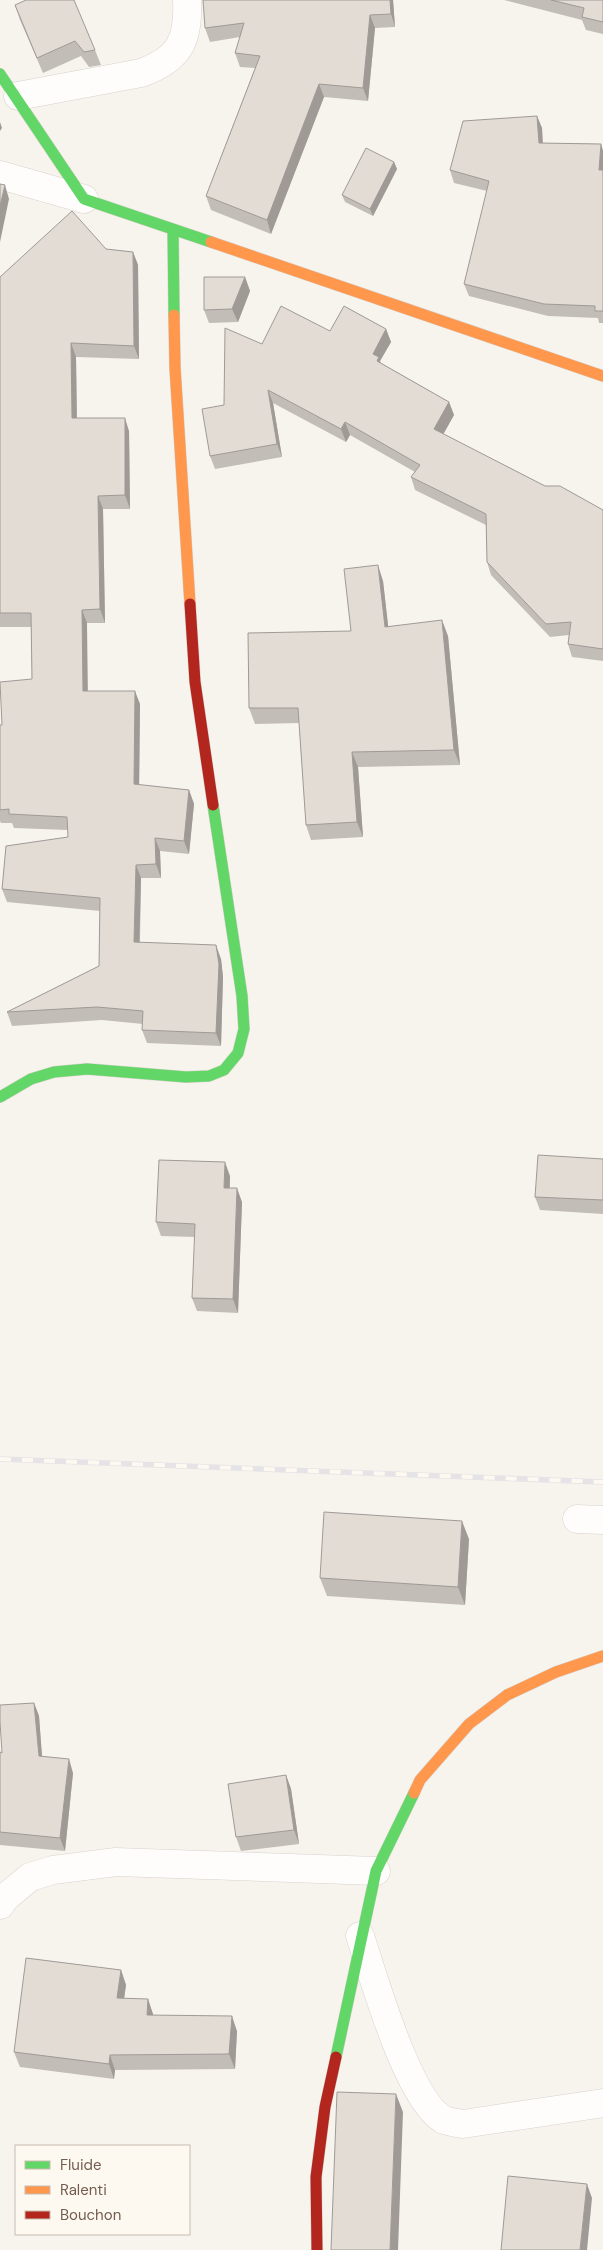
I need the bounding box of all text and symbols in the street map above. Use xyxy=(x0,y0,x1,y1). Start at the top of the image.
legend xyxy=(15,2145,190,2235)
text: Fluide xyxy=(60,2155,102,2175)
text: Ralenti xyxy=(60,2180,107,2200)
text: Bouchon xyxy=(60,2205,121,2225)

